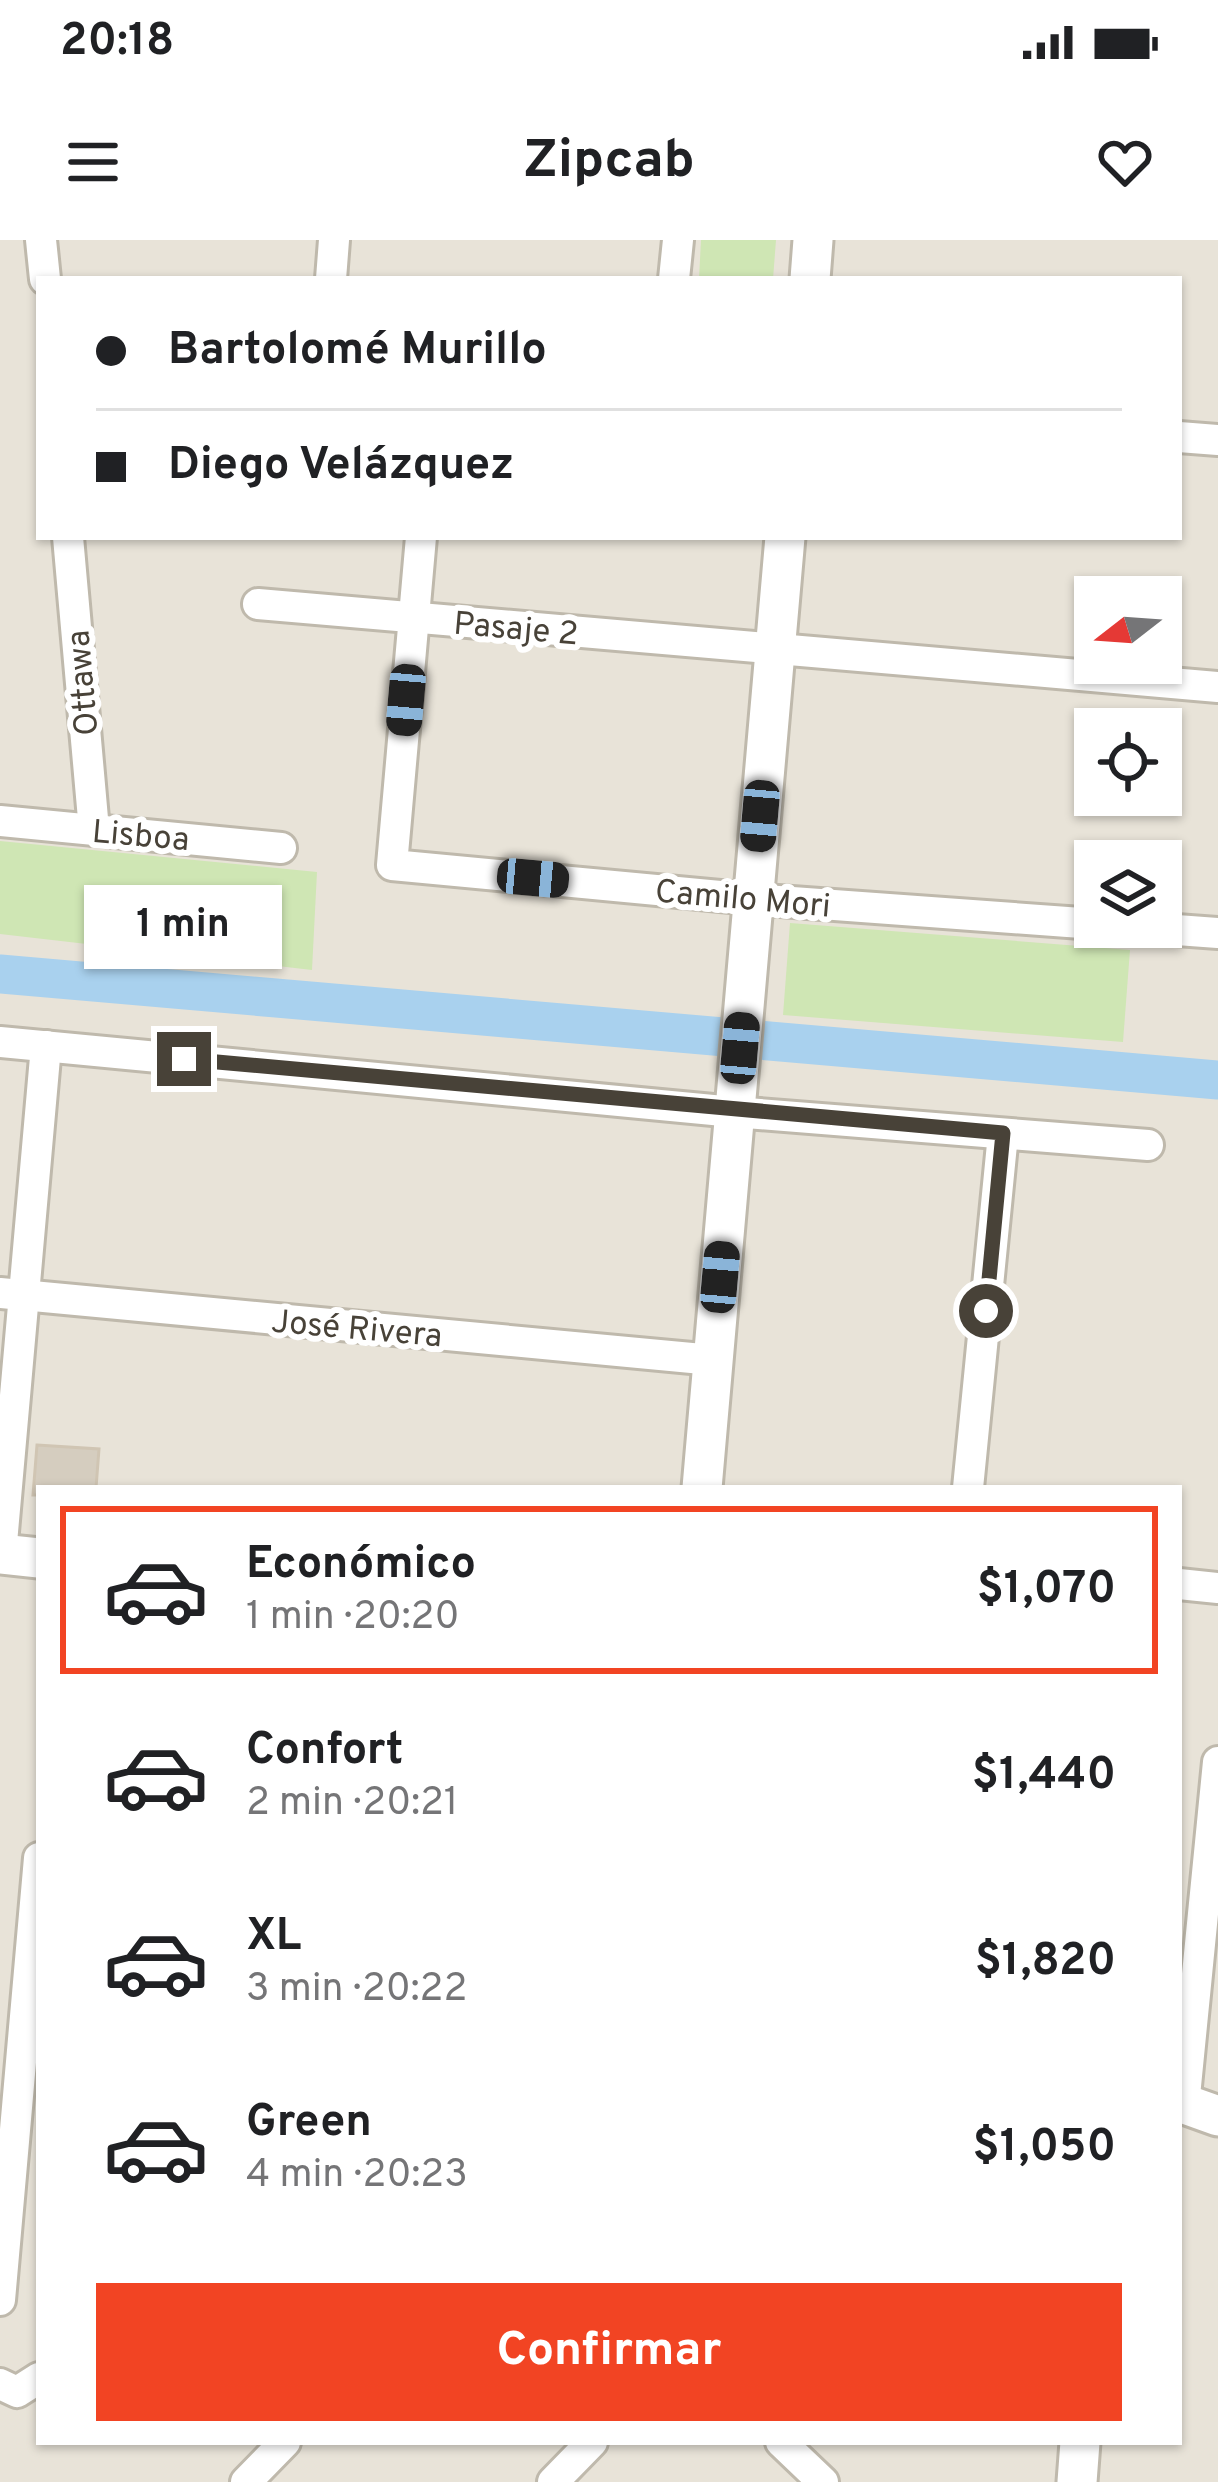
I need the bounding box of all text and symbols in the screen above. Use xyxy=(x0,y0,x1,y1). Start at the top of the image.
text: 20:18 xyxy=(60,14,174,71)
text: Zipcab xyxy=(523,128,695,197)
icon: menu xyxy=(60,129,126,195)
icon: heart xyxy=(1092,129,1158,195)
text: Bartolomé Murillo xyxy=(168,323,547,380)
text: Diego Velázquez xyxy=(168,438,514,495)
north arrow xyxy=(1074,576,1182,684)
map controls xyxy=(1074,576,1182,948)
street label: Pasaje 2 xyxy=(452,605,580,657)
street label: Ottawa xyxy=(59,628,111,737)
car xyxy=(385,663,427,737)
button: locate xyxy=(1074,708,1182,816)
car xyxy=(739,779,781,853)
street label: Lisboa xyxy=(90,813,191,863)
button: layers xyxy=(1074,840,1182,948)
car xyxy=(496,857,570,899)
street label: Camilo Mori xyxy=(653,872,832,930)
callout: 1 min xyxy=(85,885,283,969)
text: 1 min xyxy=(136,902,230,951)
car xyxy=(719,1011,761,1085)
route end xyxy=(157,1032,211,1086)
car xyxy=(699,1240,741,1314)
route start xyxy=(959,1284,1013,1338)
street label: José Rivera xyxy=(269,1303,444,1359)
icon: car xyxy=(102,1536,210,1644)
text: Económico xyxy=(246,1537,476,1594)
text: $1,070 xyxy=(977,1562,1116,1619)
text: 1 min · 20:20 xyxy=(246,1594,460,1643)
icon: car xyxy=(102,1722,210,1830)
text: Confort xyxy=(246,1723,403,1780)
text: $1,440 xyxy=(972,1748,1116,1805)
text: 2 min · 20:21 xyxy=(246,1780,458,1829)
icon: car xyxy=(102,1908,210,2016)
text: XL xyxy=(246,1909,301,1966)
text: $1,820 xyxy=(975,1934,1116,1991)
text: 3 min · 20:22 xyxy=(246,1966,467,2015)
icon: car xyxy=(102,2094,210,2202)
text: Green xyxy=(246,2095,372,2152)
text: $1,050 xyxy=(973,2120,1116,2177)
text: 4 min · 20:23 xyxy=(246,2152,468,2201)
button: Confirmar xyxy=(96,2283,1122,2421)

